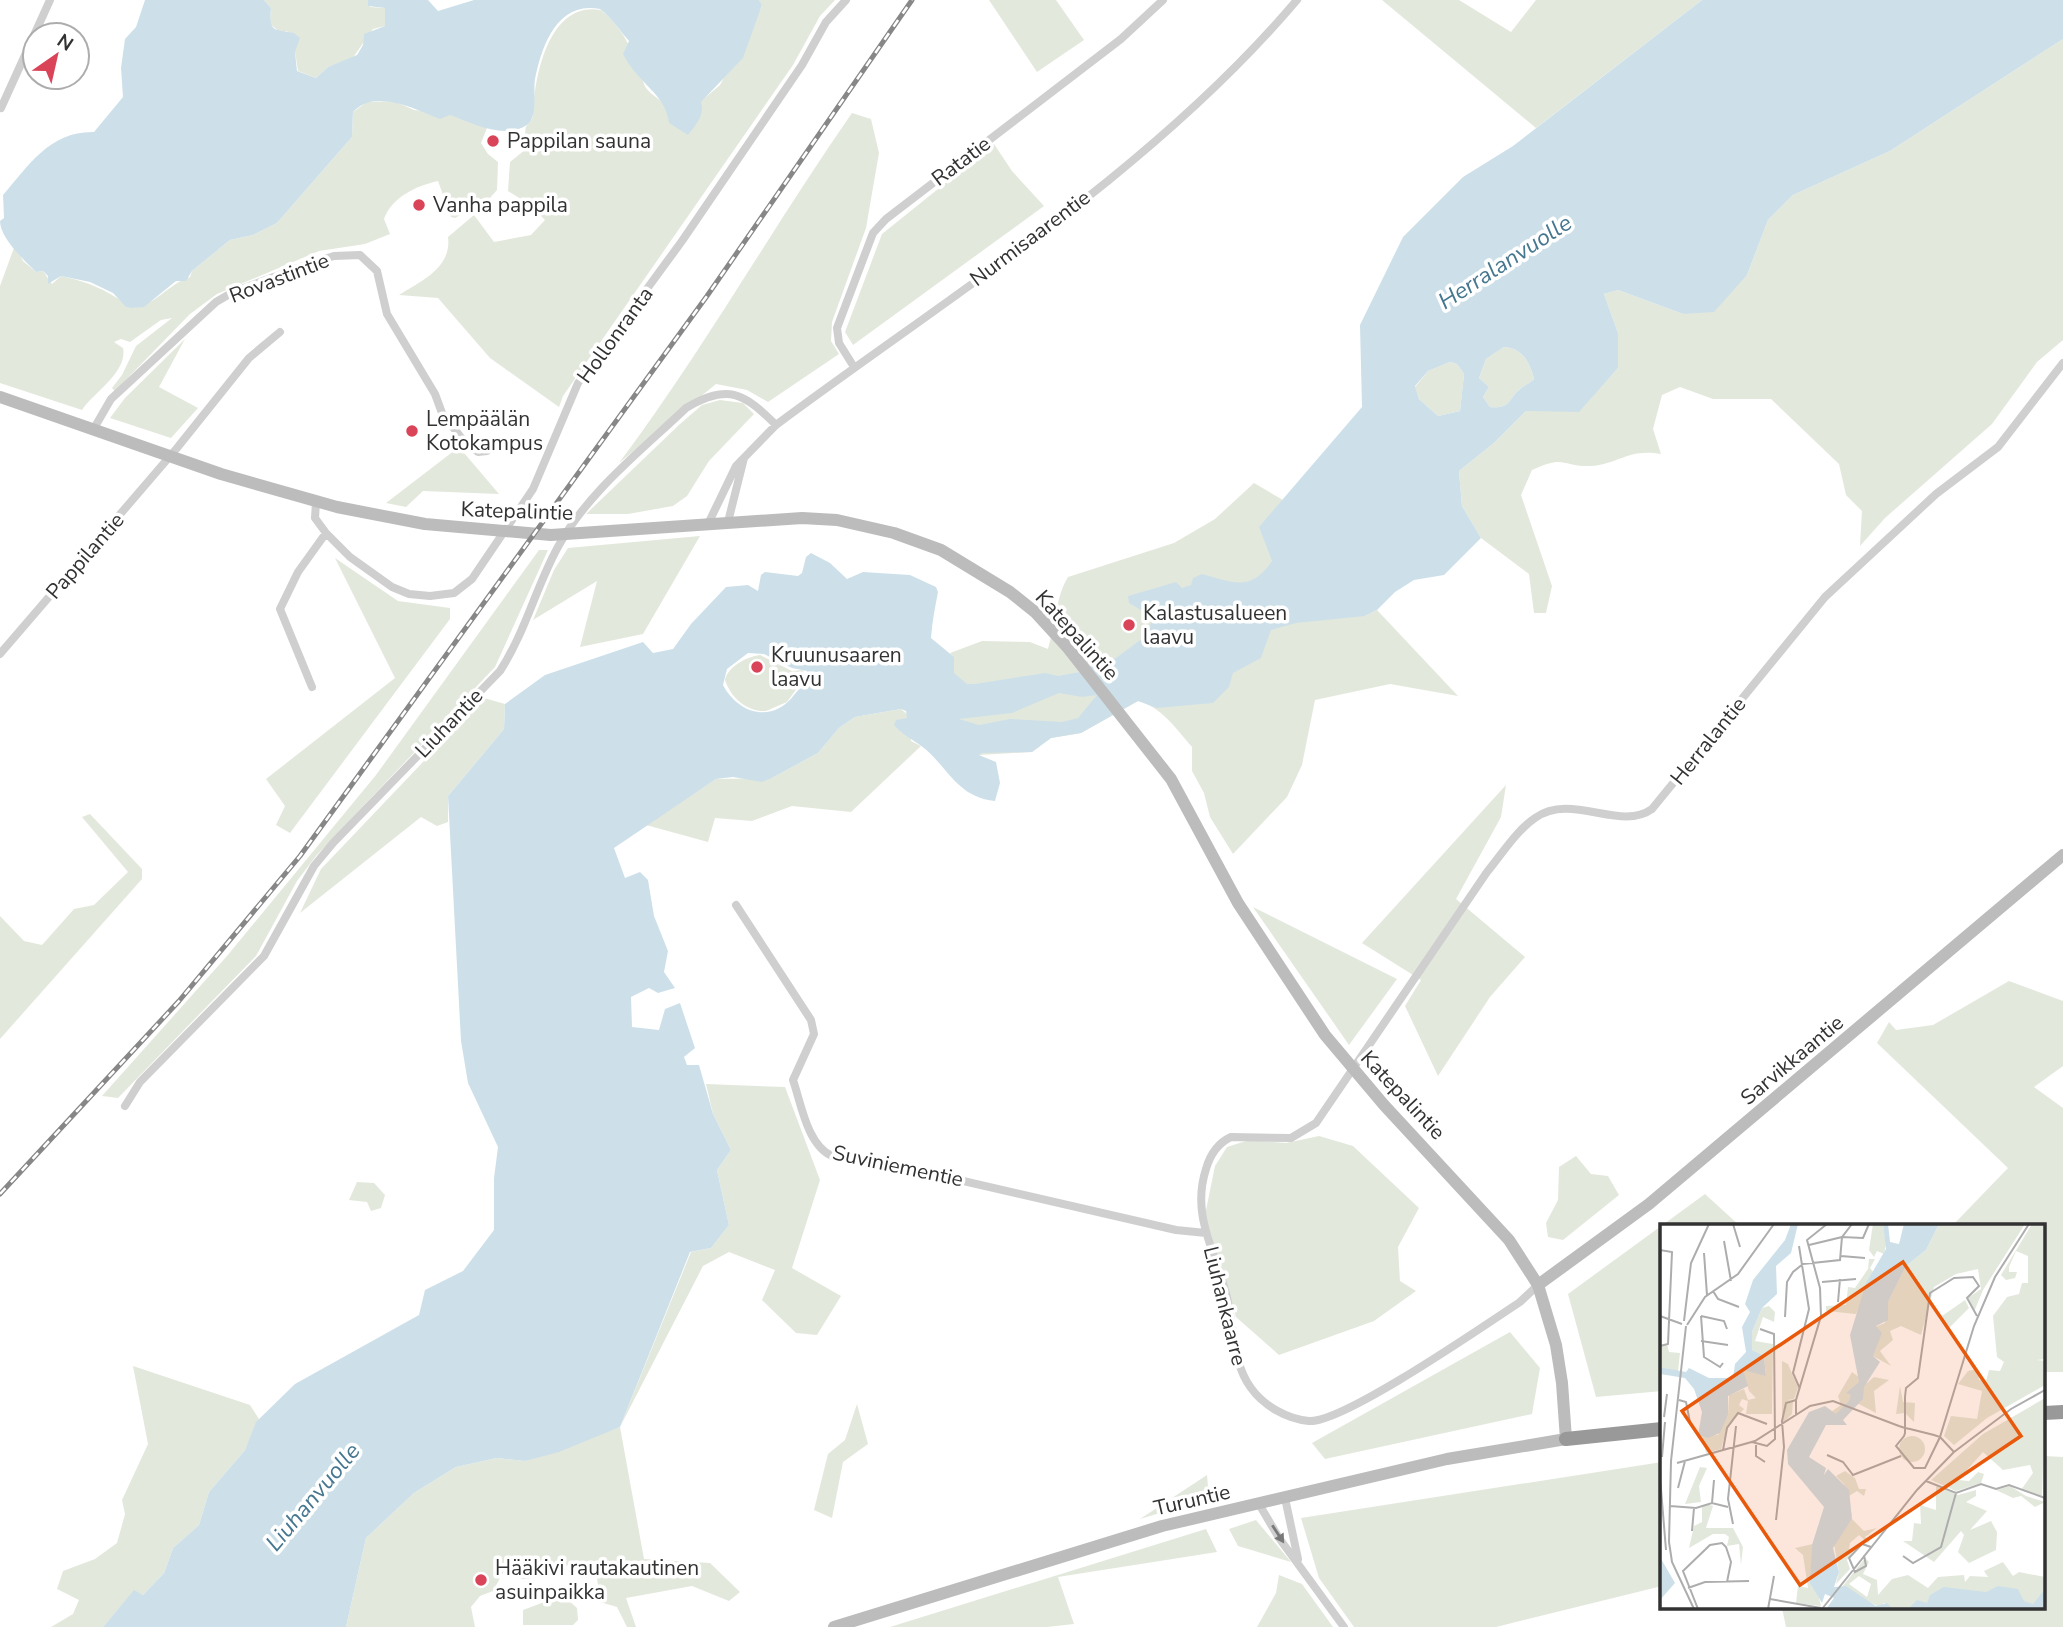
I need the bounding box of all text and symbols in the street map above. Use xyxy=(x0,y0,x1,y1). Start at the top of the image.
north arrow xyxy=(21,21,91,91)
text: N xyxy=(52,28,78,57)
place label: Pappilan sauna xyxy=(507,127,651,155)
street label: Ratatie xyxy=(926,130,996,192)
marker: Pappilan sauna xyxy=(485,133,501,149)
street label: Nurmisaarentie xyxy=(964,184,1096,292)
place label: Vanha pappila xyxy=(432,191,568,219)
marker: Vanha pappila xyxy=(411,197,427,213)
water label: Herralanvuolle xyxy=(1432,207,1578,317)
street label: Rovastintie xyxy=(225,246,333,310)
street label: Hollonranta xyxy=(571,281,659,389)
place label: Lempäälän Kotokampus xyxy=(426,405,543,457)
marker: Lempäälän Kotokampus xyxy=(404,423,420,439)
street label: Katepalintie xyxy=(460,495,574,527)
street label: Pappilantie xyxy=(40,507,130,605)
street label: Katepalintie xyxy=(1029,584,1125,686)
place label: Kalastusalueen laavu xyxy=(1143,599,1287,651)
marker: Kalastusalueen laavu xyxy=(1121,617,1137,633)
place label: Kruunusaaren laavu xyxy=(771,641,902,693)
marker: Kruunusaaren laavu xyxy=(749,659,765,675)
street label: Liuhantie xyxy=(409,682,489,764)
street label: Herralantie xyxy=(1664,691,1752,791)
street label: Sarvikkaantie xyxy=(1735,1009,1849,1111)
street label: Katepalintie xyxy=(1354,1044,1452,1146)
street label: Suviniementie xyxy=(830,1138,966,1194)
inset map xyxy=(1660,1224,2046,1610)
street label: Liuhankaarre xyxy=(1197,1244,1253,1368)
water label: Liuhanvuolle xyxy=(259,1436,367,1558)
street label: Turuntie xyxy=(1151,1478,1233,1522)
one-way arrow xyxy=(1271,1524,1284,1544)
place label: Hääkivi rautakautinen asuinpaikka xyxy=(495,1554,699,1606)
marker: Hääkivi rautakautinen asuinpaikka xyxy=(473,1572,489,1588)

